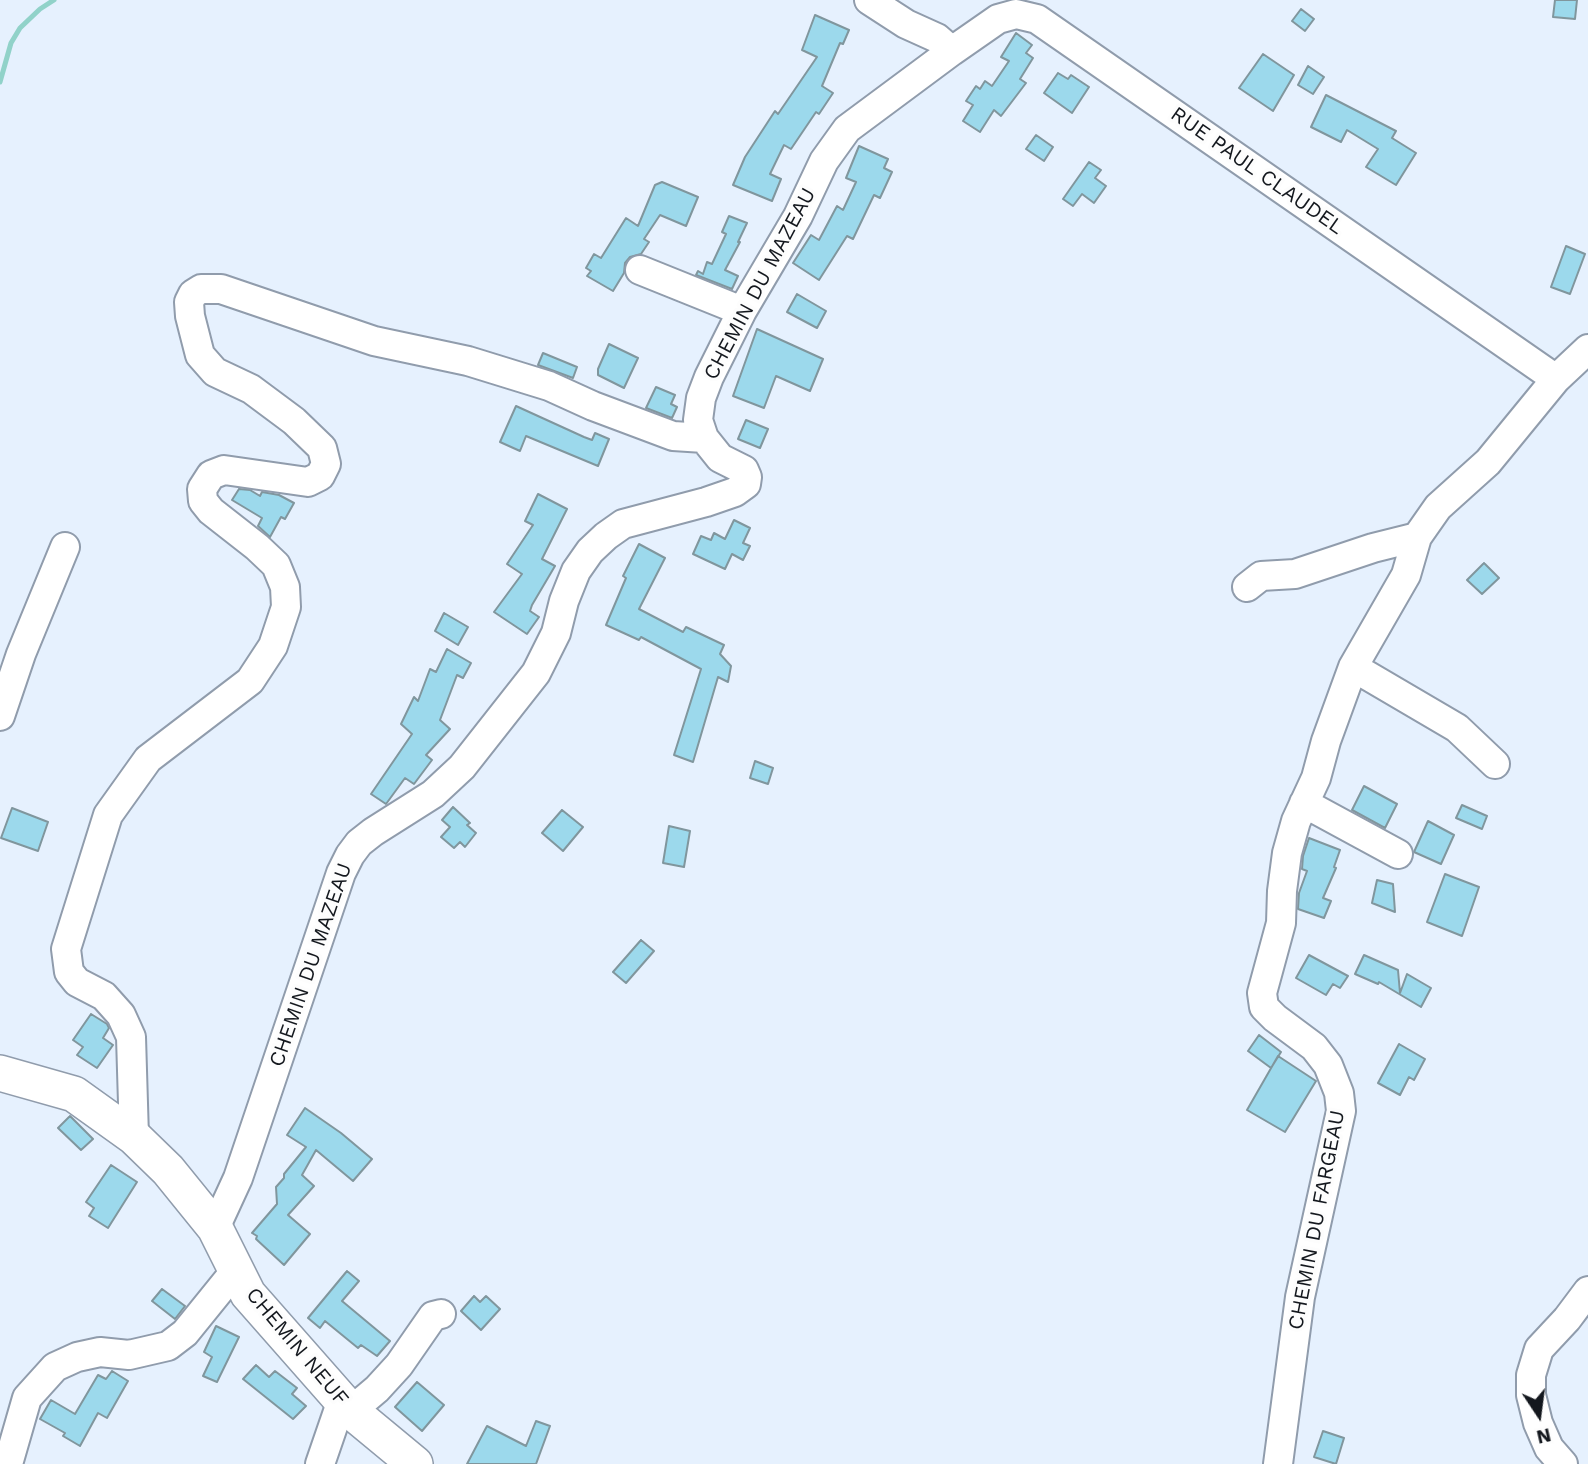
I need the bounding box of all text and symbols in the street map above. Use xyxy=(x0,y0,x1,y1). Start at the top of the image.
street label: RUE PAUL CLAUDEL xyxy=(1166,102,1348,240)
street label: CHEMIN DU MAZEAU xyxy=(699,184,821,384)
street label: CHEMIN DU MAZEAU xyxy=(264,860,358,1070)
street label: CHEMIN DU FARGEAU xyxy=(1283,1108,1351,1332)
street label: CHEMIN NEUF xyxy=(240,1283,354,1411)
north arrow xyxy=(1504,1380,1574,1450)
text: N xyxy=(1534,1423,1553,1449)

